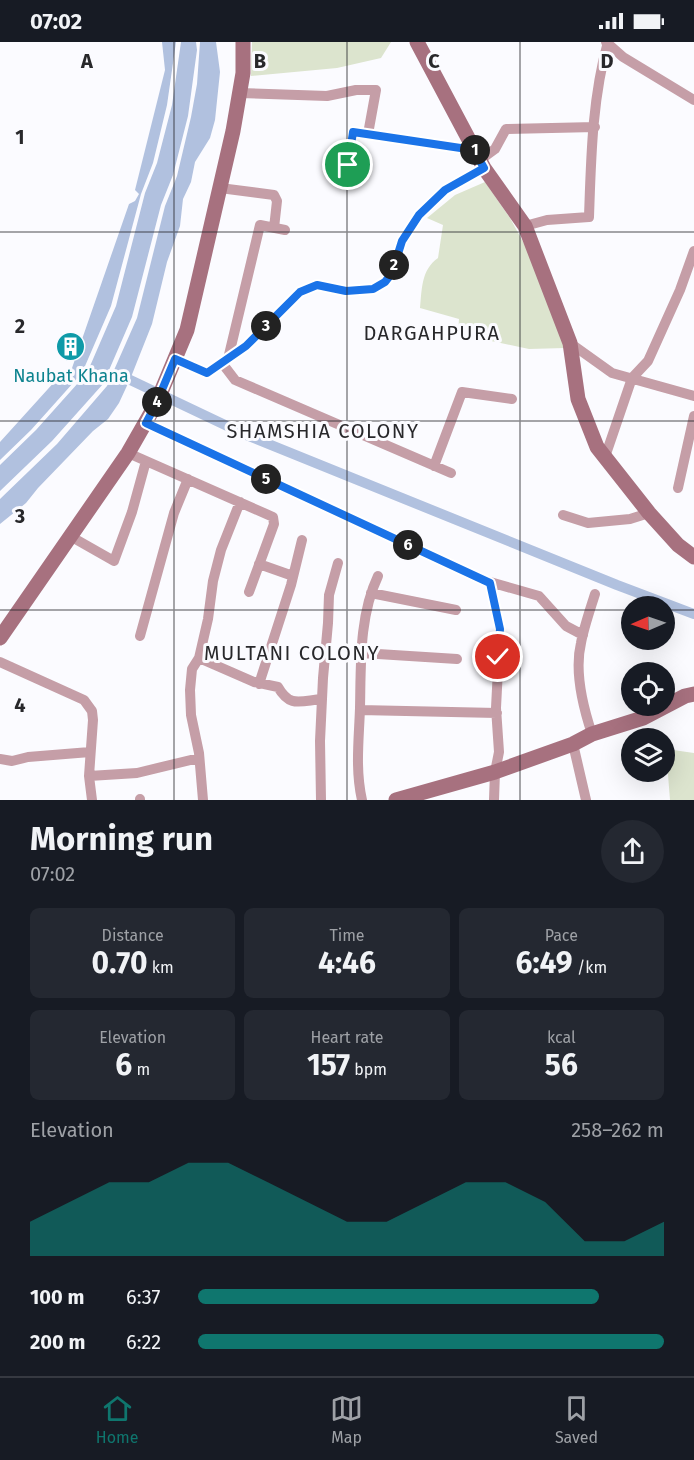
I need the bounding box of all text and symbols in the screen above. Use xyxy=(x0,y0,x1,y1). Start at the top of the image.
text: 07:02 xyxy=(30,8,82,35)
text: A xyxy=(80,49,94,73)
text: B xyxy=(254,49,266,73)
text: C xyxy=(428,49,440,73)
text: D xyxy=(600,49,614,73)
text: 1 xyxy=(15,125,25,149)
pin: 1 xyxy=(460,135,490,165)
pin xyxy=(322,139,373,190)
text: 1 xyxy=(471,140,479,159)
icon: arrive xyxy=(331,148,364,181)
pin: 2 xyxy=(379,250,409,280)
text: 2 xyxy=(390,255,398,274)
pin: 3 xyxy=(251,311,281,341)
text: 2 xyxy=(15,314,25,338)
text: 3 xyxy=(262,316,270,335)
district label: DARGAHPURA xyxy=(363,321,501,345)
building icon: Naubat Khana xyxy=(55,331,87,363)
place label: Naubat Khana xyxy=(13,365,129,387)
pin: 4 xyxy=(142,387,172,417)
text: 4 xyxy=(152,392,162,411)
district label: SHAMSHIA COLONY xyxy=(226,419,420,443)
pin: 5 xyxy=(251,464,281,494)
text: 5 xyxy=(262,469,270,488)
text: 3 xyxy=(14,504,25,528)
pin: 6 xyxy=(393,530,423,560)
text: 6 xyxy=(403,535,413,554)
north arrow xyxy=(621,596,675,650)
map controls xyxy=(621,596,675,782)
pin xyxy=(472,631,523,682)
icon: check xyxy=(481,640,514,673)
district label: MULTANI COLONY xyxy=(204,641,380,665)
button: locate xyxy=(621,662,675,716)
text: 4 xyxy=(14,693,26,717)
button: layers xyxy=(621,728,675,782)
text: Morning run xyxy=(30,819,213,859)
button: share xyxy=(601,820,664,883)
text: 07:02 xyxy=(30,862,75,886)
text: Distance xyxy=(102,926,164,945)
text: Time xyxy=(329,926,365,945)
text: Pace xyxy=(545,926,578,945)
text: 0.70 xyxy=(92,945,148,981)
text: 4:46 xyxy=(318,945,376,981)
text: 6:49 xyxy=(516,945,573,981)
text: km xyxy=(148,958,174,977)
text: /km xyxy=(573,958,607,977)
text: Elevation xyxy=(99,1028,166,1047)
text: Heart rate xyxy=(311,1028,383,1047)
text: kcal xyxy=(547,1028,576,1047)
text: 6 xyxy=(115,1047,132,1083)
text: 157 xyxy=(307,1047,350,1083)
text: 56 xyxy=(545,1047,578,1083)
text: m xyxy=(132,1060,150,1079)
text: bpm xyxy=(350,1060,387,1079)
text: Elevation xyxy=(30,1118,114,1142)
text: 258–262 m xyxy=(571,1118,664,1142)
text: 100 m xyxy=(30,1285,84,1309)
text: 6:37 xyxy=(126,1285,160,1309)
text: 200 m xyxy=(30,1330,85,1354)
text: 6:22 xyxy=(126,1330,161,1354)
tab: Home xyxy=(96,1392,139,1447)
tab: Map xyxy=(330,1392,363,1447)
tab: Saved xyxy=(555,1392,598,1447)

